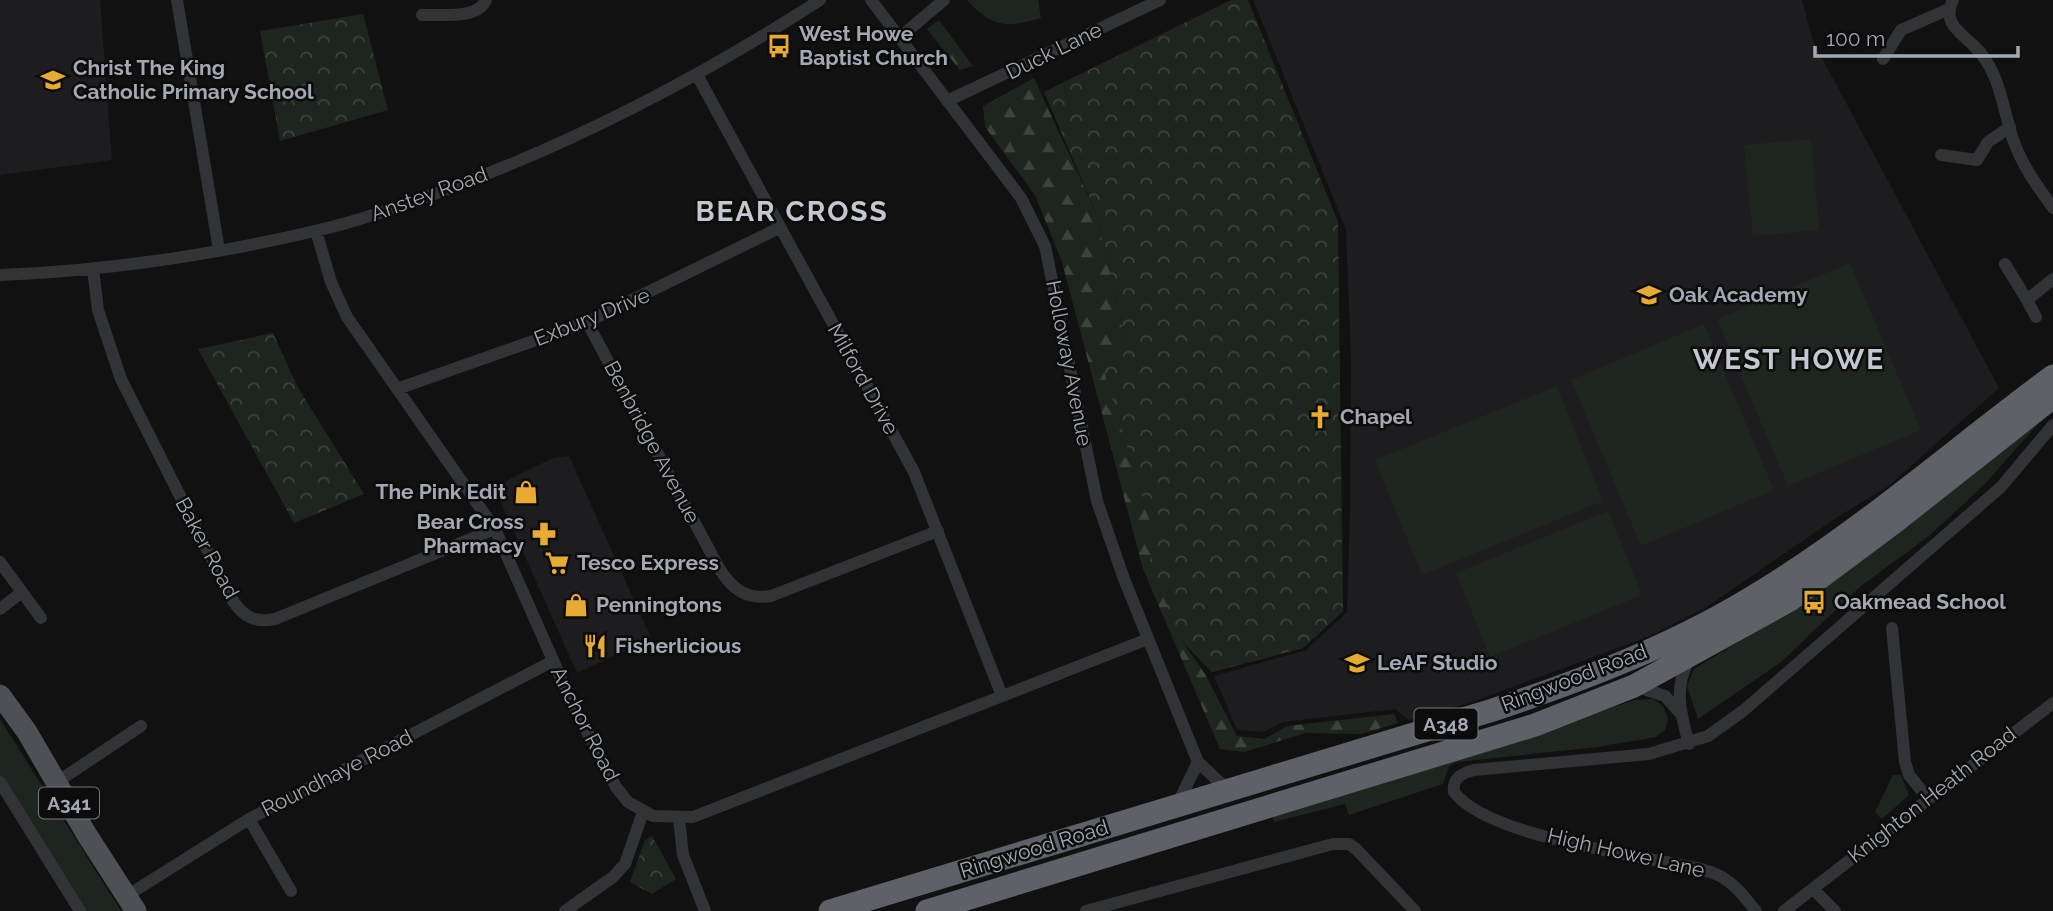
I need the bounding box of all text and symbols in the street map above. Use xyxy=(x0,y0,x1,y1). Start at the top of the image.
scale bar xyxy=(1815,14,2018,58)
street label: Duck Lane xyxy=(1002,17,1106,85)
place label: West Howe Baptist Church xyxy=(799,21,948,70)
text: 100 m xyxy=(1826,26,1885,51)
bus stop icon: West Howe Baptist Church xyxy=(765,32,793,60)
place label: Christ The King Catholic Primary School xyxy=(73,55,314,104)
school or university icon: Christ The King Catholic Primary School xyxy=(39,66,67,94)
street label: Anstey Road xyxy=(367,161,490,226)
district label: BEAR CROSS xyxy=(695,195,889,228)
street label: Holloway Avenue xyxy=(1041,278,1098,448)
school or university icon: Oak Academy xyxy=(1635,281,1663,309)
street label: Exbury Drive xyxy=(530,282,653,351)
place label: Oak Academy xyxy=(1669,282,1808,307)
street label: Milford Drive xyxy=(823,319,904,439)
district label: WEST HOWE xyxy=(1693,343,1885,376)
street label: Benbridge Avenue xyxy=(599,356,706,527)
church icon: Chapel xyxy=(1306,403,1334,431)
place label: Chapel xyxy=(1340,404,1412,429)
shop icon: The Pink Edit xyxy=(512,478,540,506)
place label: The Pink Edit xyxy=(375,479,506,504)
street label: Baker Road xyxy=(170,493,245,603)
place label: Bear Cross Pharmacy xyxy=(417,509,524,558)
pharmacy icon: Bear Cross Pharmacy xyxy=(530,520,558,548)
supermarket icon: Tesco Express xyxy=(543,549,571,577)
place label: Tesco Express xyxy=(577,550,719,575)
bus stop icon: Oakmead School xyxy=(1800,588,1828,616)
place label: Oakmead School xyxy=(1834,589,2006,614)
shop icon: Penningtons xyxy=(562,591,590,619)
place label: Penningtons xyxy=(596,592,722,617)
restaurant icon: Fisherlicious xyxy=(581,632,609,660)
place label: Fisherlicious xyxy=(615,633,741,658)
street label: Ringwood Road xyxy=(1498,638,1650,717)
school or university icon: LeAF Studio xyxy=(1343,649,1371,677)
place label: LeAF Studio xyxy=(1377,650,1498,675)
street label: Anchor Road xyxy=(546,662,625,785)
road number: A348 xyxy=(1414,708,1478,740)
street label: Knighton Heath Road xyxy=(1843,721,2021,868)
street label: Roundhaye Road xyxy=(257,724,416,821)
road number: A341 xyxy=(39,788,99,818)
street label: Ringwood Road xyxy=(957,814,1111,883)
street label: High Howe Lane xyxy=(1545,822,1707,883)

